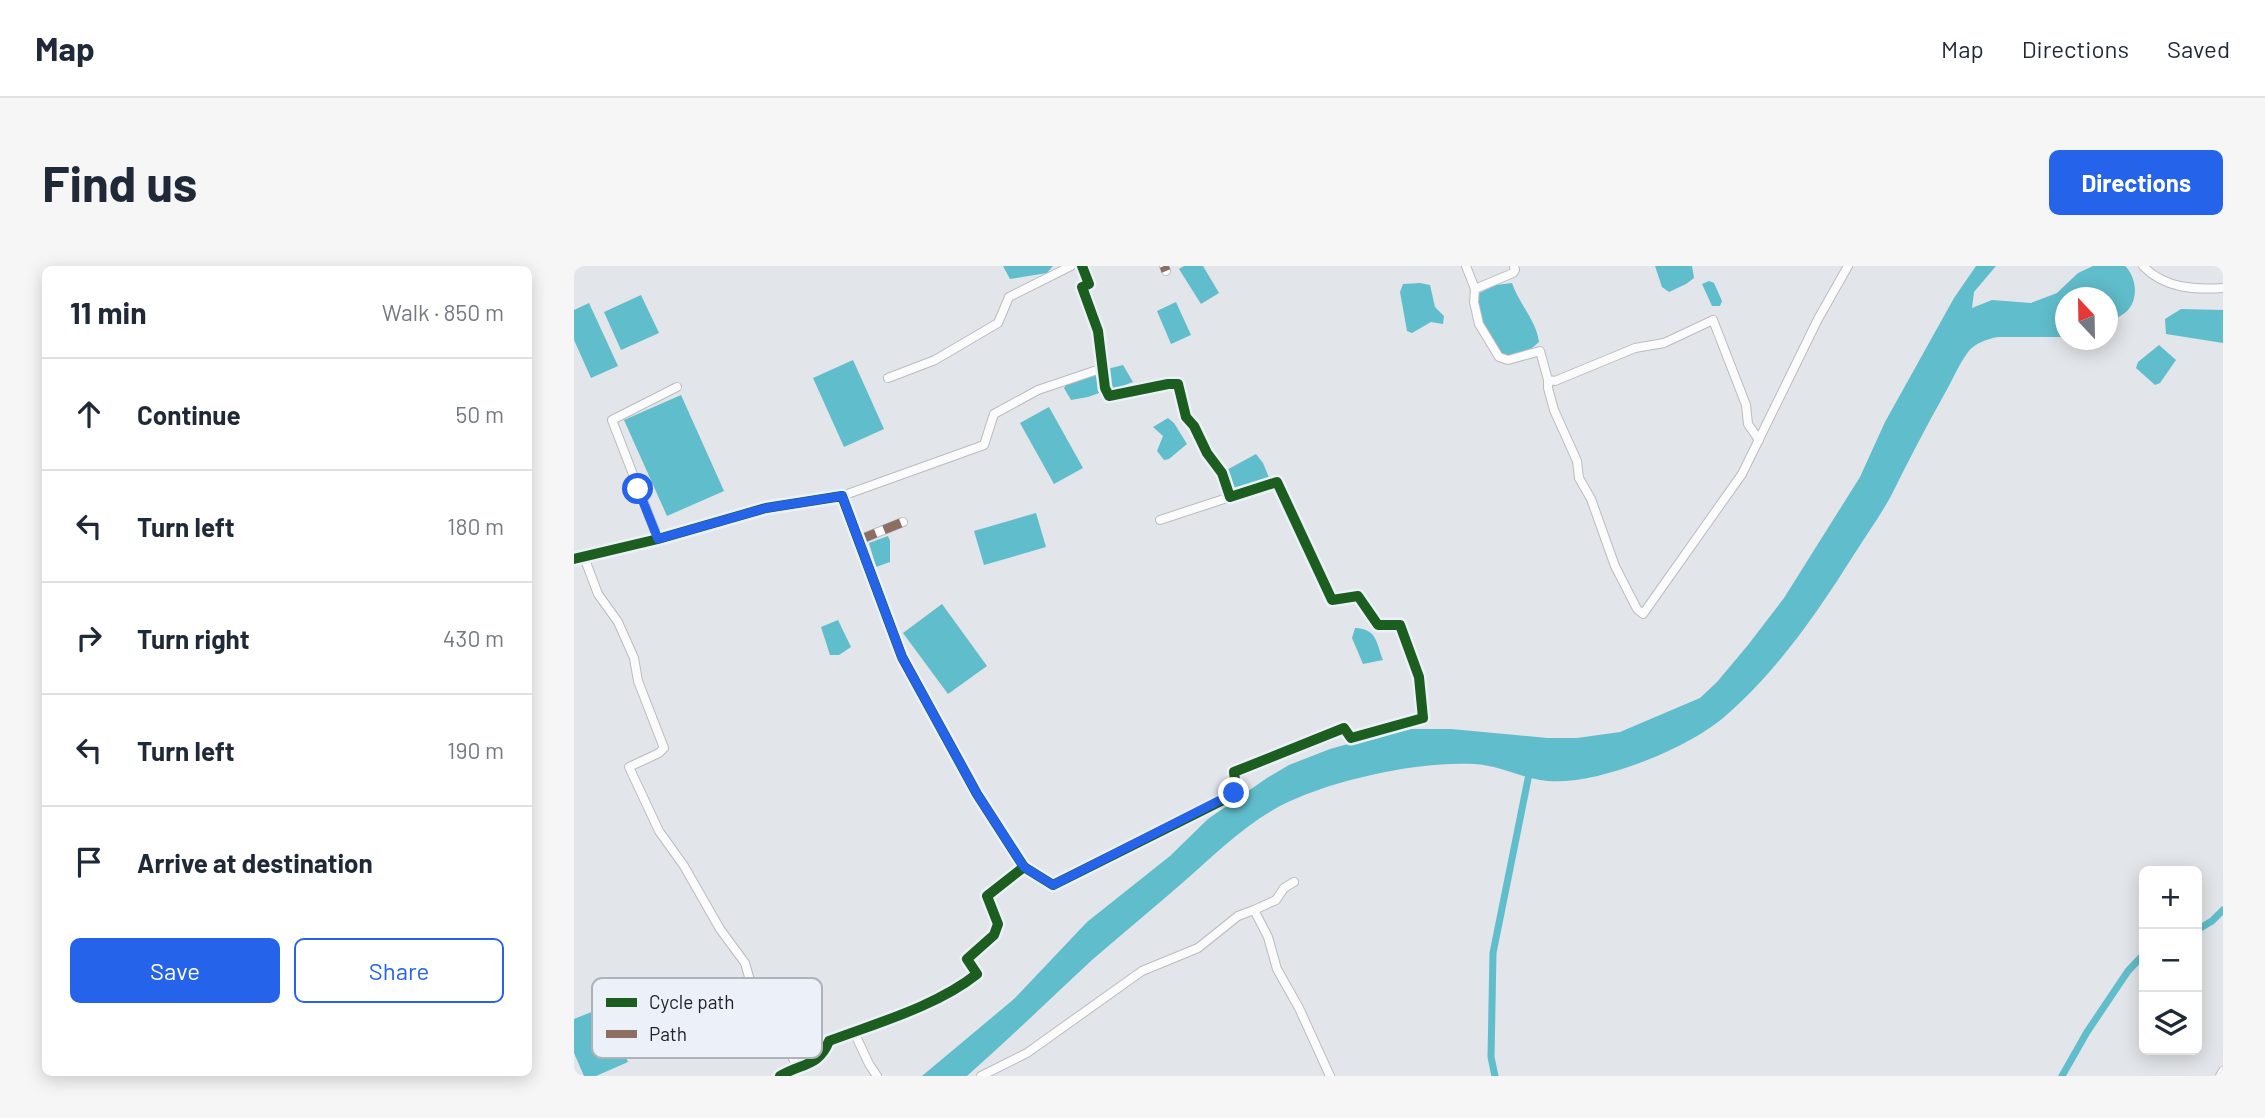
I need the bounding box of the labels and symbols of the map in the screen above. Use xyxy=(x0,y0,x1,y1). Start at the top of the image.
north arrow xyxy=(2055,287,2118,350)
route start xyxy=(622,473,653,504)
route end xyxy=(1218,777,1249,808)
legend xyxy=(592,978,822,1058)
text: Cycle path xyxy=(649,990,734,1013)
text: Path xyxy=(649,1022,687,1045)

